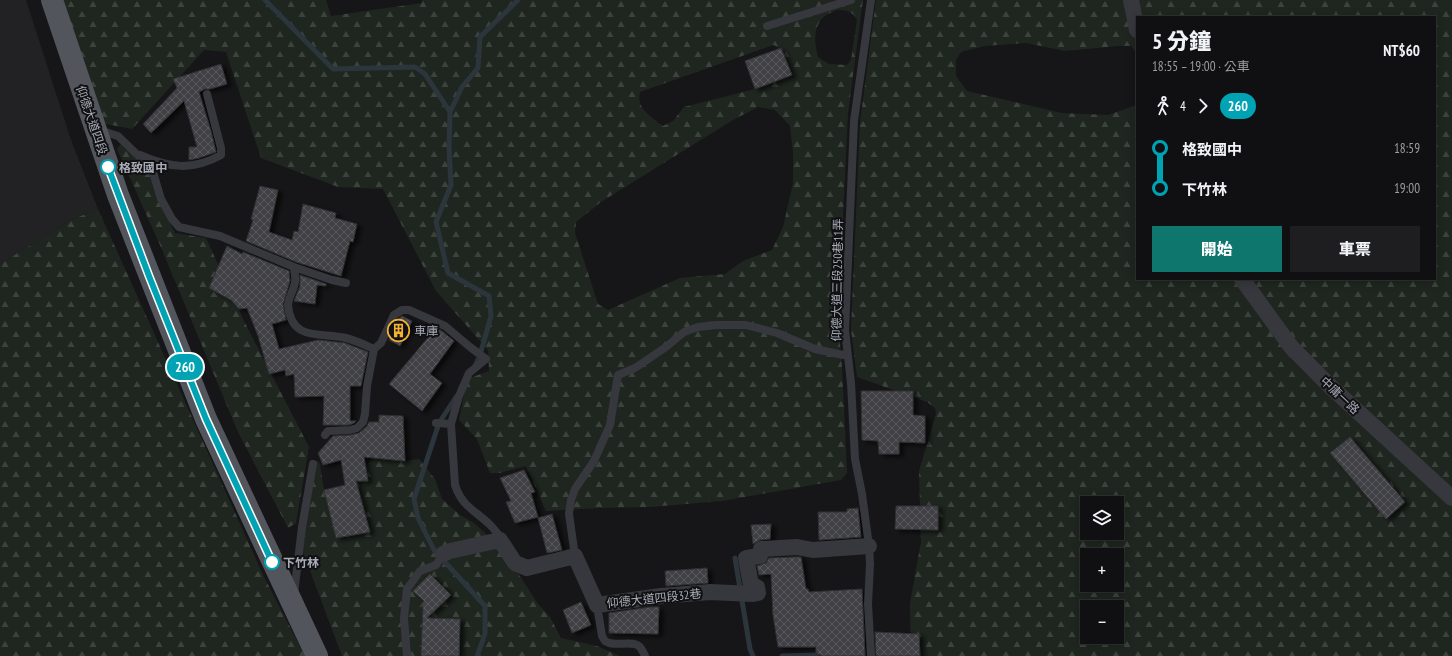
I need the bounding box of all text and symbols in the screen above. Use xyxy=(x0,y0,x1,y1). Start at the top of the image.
text: 5 分鐘 xyxy=(1152,27,1211,55)
text: NT$60 xyxy=(1383,41,1420,60)
text: 18:55 – 19:00 · 公車 xyxy=(1152,58,1250,75)
street label: 仰德大道四段 xyxy=(73,84,111,156)
icon: walk xyxy=(1152,95,1174,117)
icon: forward xyxy=(1192,95,1214,117)
text: 260 xyxy=(1228,97,1248,115)
text: 4 xyxy=(1180,98,1186,115)
text: 格致國中 xyxy=(1182,140,1242,159)
text: 18:59 xyxy=(1394,140,1420,157)
marker: 格致國中 xyxy=(100,159,116,175)
place label: 格致國中 xyxy=(119,160,167,175)
text: 下竹林 xyxy=(1182,180,1227,199)
text: 19:00 xyxy=(1394,180,1420,197)
street label: 仰德大道三段250巷11弄 xyxy=(828,218,846,342)
button: 開始 xyxy=(1152,226,1282,272)
button: 車票 xyxy=(1290,226,1420,272)
building icon: 車庫 xyxy=(386,317,412,343)
place label: 車庫 xyxy=(414,323,438,338)
line badge: 260 xyxy=(162,354,208,380)
text: 260 xyxy=(175,358,195,376)
street label: 中庸一路 xyxy=(1317,373,1363,417)
map controls xyxy=(1080,496,1124,644)
button: layers xyxy=(1080,496,1124,540)
button: + xyxy=(1080,548,1124,592)
marker: 下竹林 xyxy=(264,554,280,570)
place label: 下竹林 xyxy=(283,555,319,570)
street label: 仰德大道四段32巷 xyxy=(606,586,702,610)
button: − xyxy=(1080,600,1124,644)

